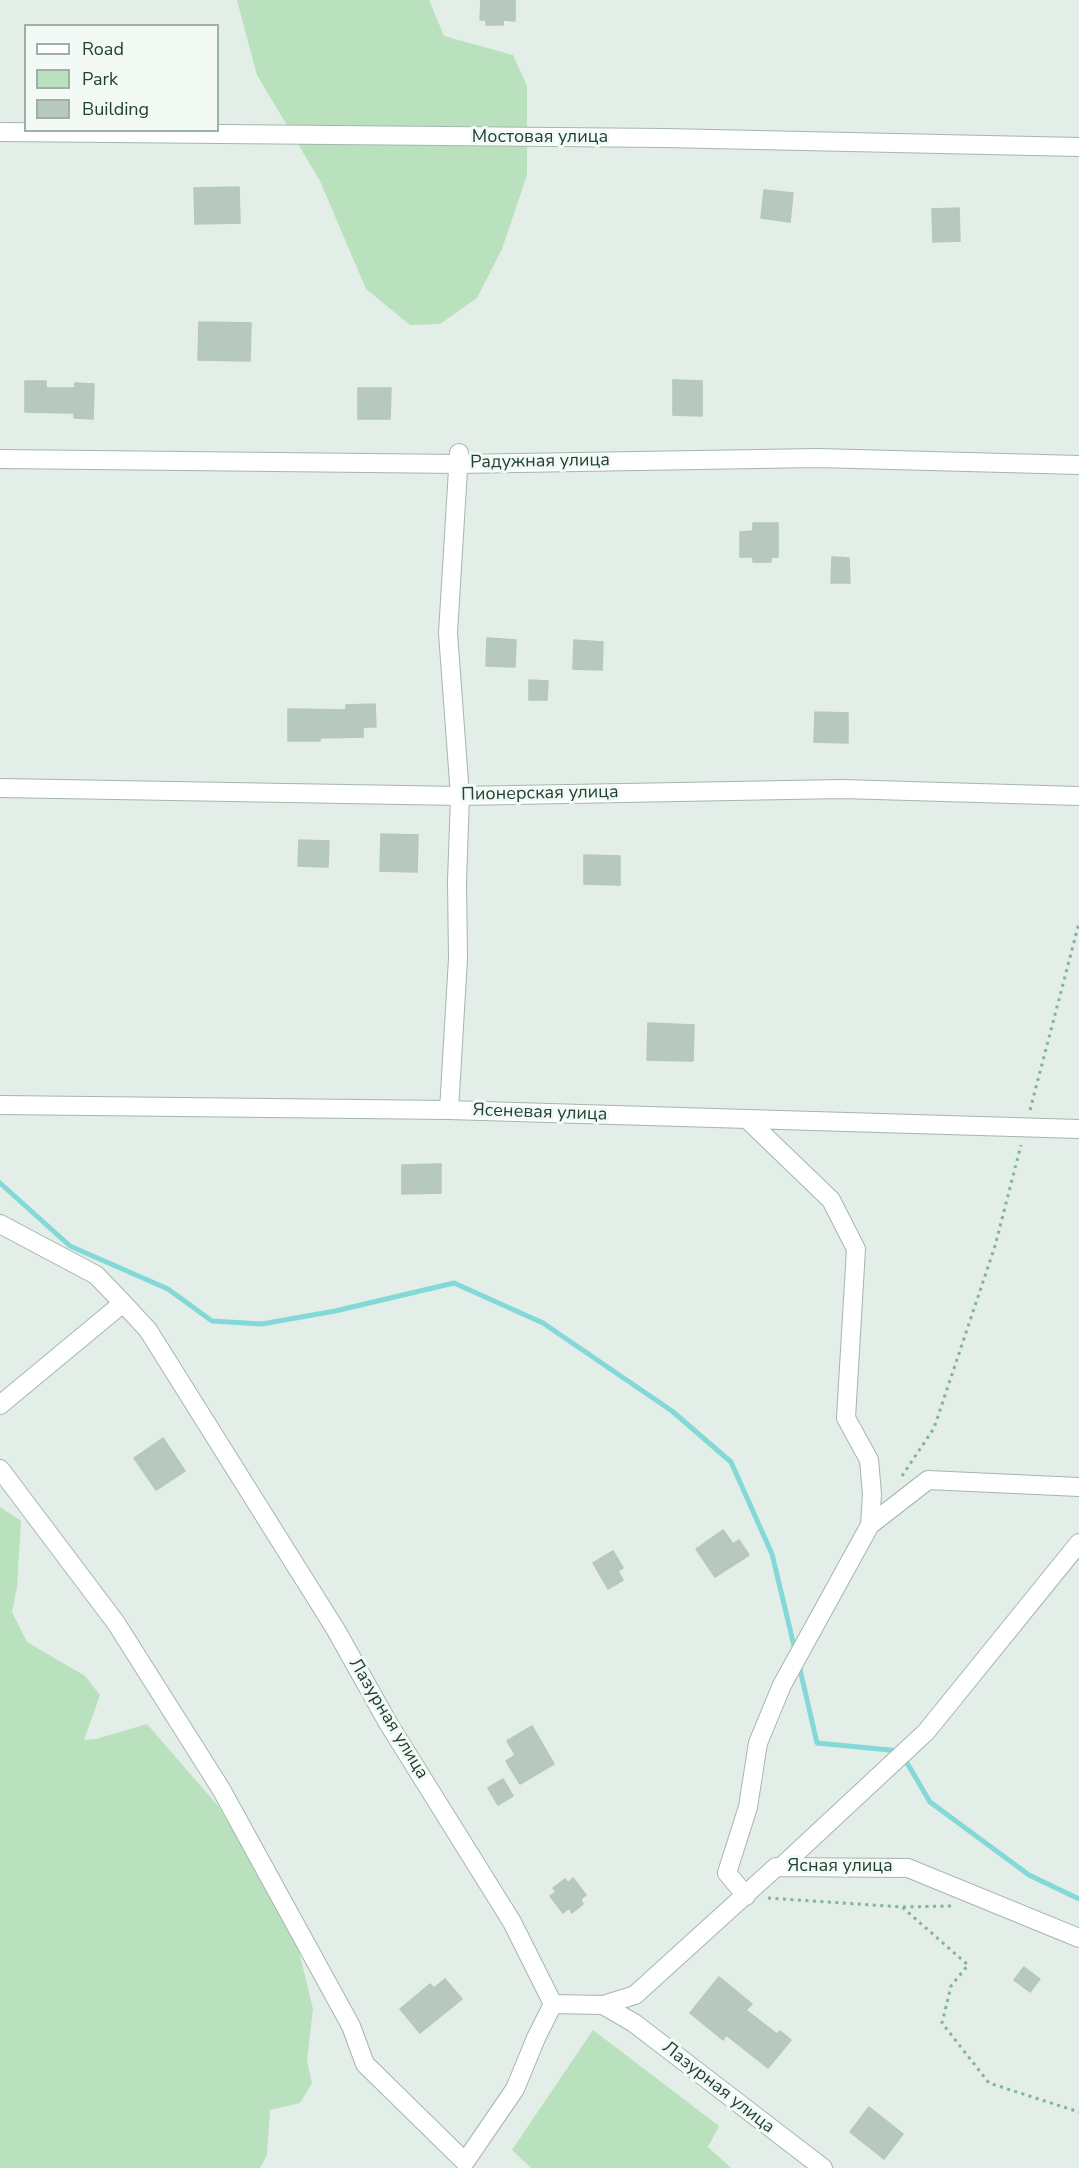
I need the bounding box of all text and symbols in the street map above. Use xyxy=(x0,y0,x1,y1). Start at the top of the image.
legend xyxy=(24,24,219,132)
text: Road xyxy=(82,37,124,61)
text: Park xyxy=(82,67,118,91)
text: Building xyxy=(82,97,149,121)
street label: Мостовая улица xyxy=(472,127,608,149)
street label: Радужная улица xyxy=(470,450,610,474)
street label: Пионерская улица xyxy=(461,782,619,806)
street label: Ясеневая улица xyxy=(472,1100,608,1126)
street label: Лазурная улица xyxy=(343,1655,433,1783)
street label: Ясная улица xyxy=(787,1856,893,1878)
street label: Лазурная улица xyxy=(657,2037,779,2139)

